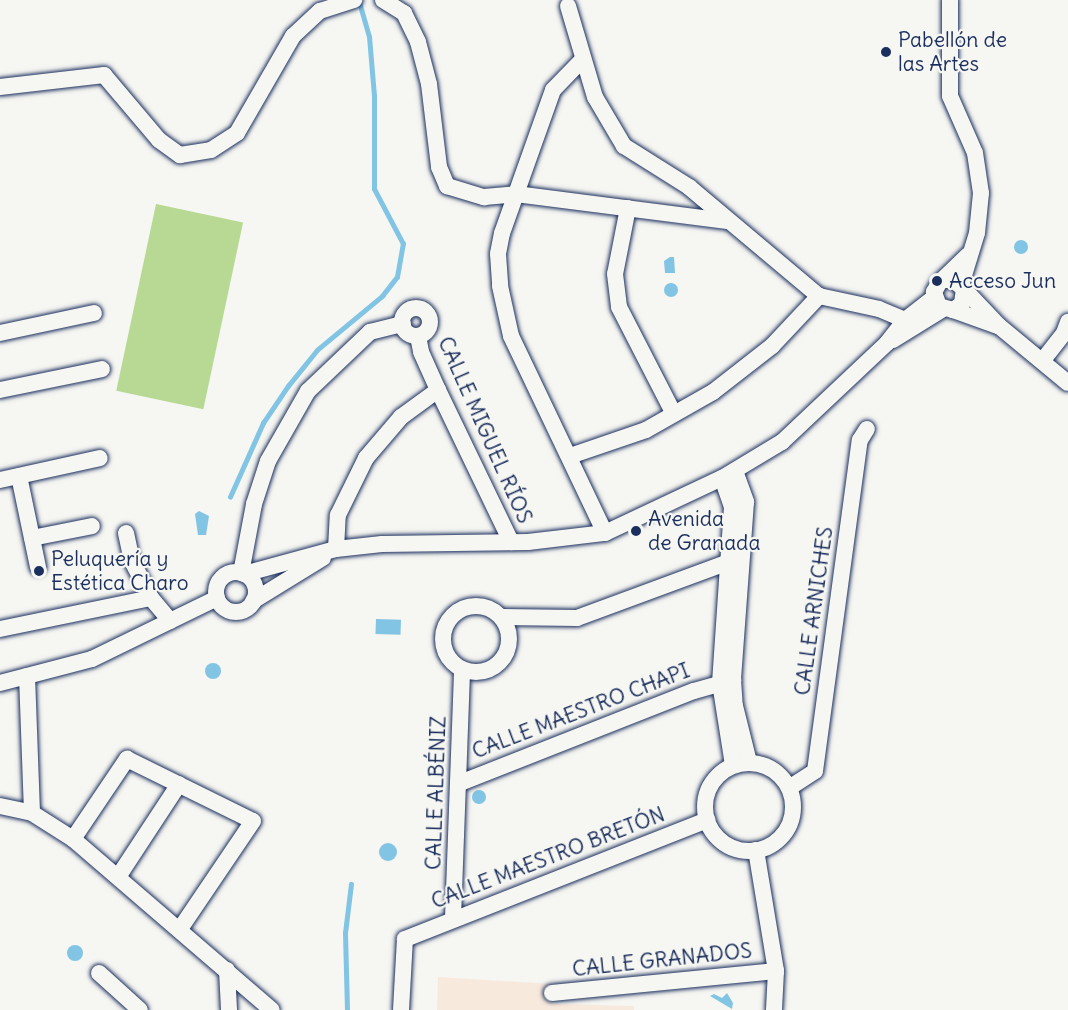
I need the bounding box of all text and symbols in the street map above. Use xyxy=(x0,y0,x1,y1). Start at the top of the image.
place label: Pabellón de las Artes xyxy=(898,27,1007,77)
marker: Pabellón de las Artes xyxy=(879,45,893,59)
place label: Acceso Jun xyxy=(949,268,1056,294)
marker: Acceso Jun xyxy=(930,274,944,288)
street label: CALLE MIGUEL RÍOS xyxy=(432,333,538,527)
place label: Avenida de Granada xyxy=(648,506,760,556)
marker: Avenida de Granada xyxy=(629,524,643,538)
street label: CALLE ARNICHES xyxy=(790,525,838,697)
place label: Peluquería y Estética Charo xyxy=(51,546,188,596)
marker: Peluquería y Estética Charo xyxy=(32,564,46,578)
street label: CALLE MAESTRO CHAPI xyxy=(469,658,693,764)
street label: CALLE ALBÉNIZ xyxy=(421,716,451,870)
street label: CALLE MAESTRO BRETÓN xyxy=(428,802,668,914)
street label: CALLE GRANADOS xyxy=(571,938,753,982)

